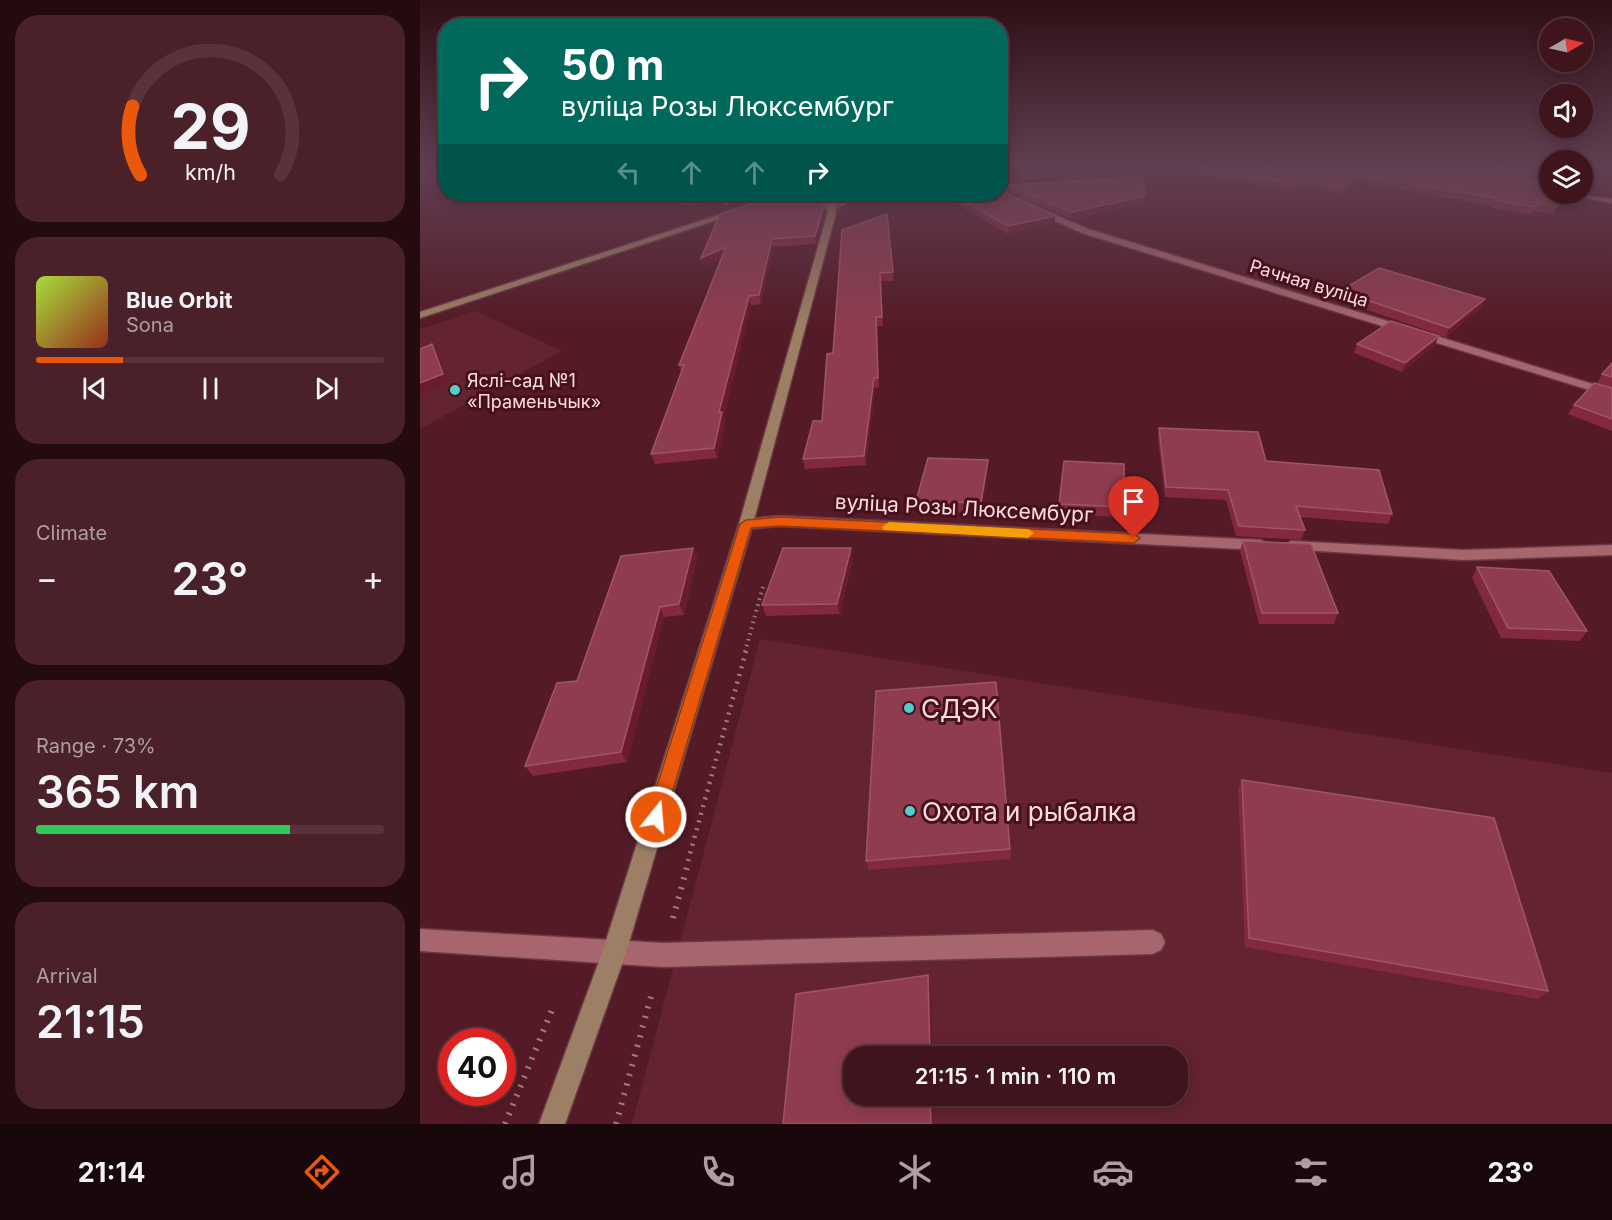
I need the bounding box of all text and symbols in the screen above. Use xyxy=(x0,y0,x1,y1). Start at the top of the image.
north arrow xyxy=(1539,18,1593,72)
map controls xyxy=(1539,18,1593,204)
text: 50 m xyxy=(561,39,664,90)
icon: right xyxy=(462,42,540,120)
button: sound xyxy=(1539,84,1593,138)
text: 29 xyxy=(170,90,250,165)
text: вуліца Розы Люксембург xyxy=(561,90,894,123)
button: layers xyxy=(1539,150,1593,204)
icon: left xyxy=(612,156,645,189)
icon: ahead xyxy=(675,156,708,189)
icon: ahead xyxy=(738,156,771,189)
icon: right xyxy=(801,156,834,189)
text: km/h xyxy=(185,160,235,186)
street label: Рачная вуліца xyxy=(1247,255,1371,311)
text: Blue Orbit xyxy=(126,287,233,313)
text: Sona xyxy=(126,313,174,337)
place label: Яслі-сад №1 «Праменьчык» xyxy=(467,370,601,412)
icon: previous xyxy=(78,372,111,405)
icon: pause xyxy=(194,372,227,405)
icon: next xyxy=(310,372,343,405)
marker: Яслі-сад №1 «Праменьчык» xyxy=(448,383,462,397)
pin xyxy=(1108,476,1159,538)
icon: arrive xyxy=(1117,485,1150,518)
street label: вуліца Розы Люксембург xyxy=(834,489,1094,527)
text: Climate xyxy=(36,521,107,545)
text: 23° xyxy=(172,551,248,606)
text: − xyxy=(36,558,58,598)
text: + xyxy=(362,558,384,598)
place label: СДЭК xyxy=(921,693,998,724)
marker: СДЭК xyxy=(902,701,916,715)
text: Range · 73% xyxy=(36,734,156,758)
text: 365 km xyxy=(36,764,199,819)
position arrow xyxy=(624,785,688,849)
place label: Охота и рыбалка xyxy=(922,796,1137,827)
marker: Охота и рыбалка xyxy=(903,804,917,818)
text: Arrival xyxy=(36,964,98,988)
text: 21:15 xyxy=(36,994,145,1049)
speed limit sign: 40 xyxy=(438,1028,516,1106)
text: 21:15 · 1 min · 110 m xyxy=(915,1063,1116,1089)
icon: directions xyxy=(301,1151,343,1193)
icon: music xyxy=(499,1151,541,1193)
icon: phone xyxy=(697,1151,739,1193)
icon: climate xyxy=(894,1151,936,1193)
icon: car xyxy=(1092,1151,1134,1193)
icon: filters xyxy=(1290,1151,1332,1193)
text: 21:14 xyxy=(78,1156,145,1189)
text: 23° xyxy=(1487,1156,1534,1189)

